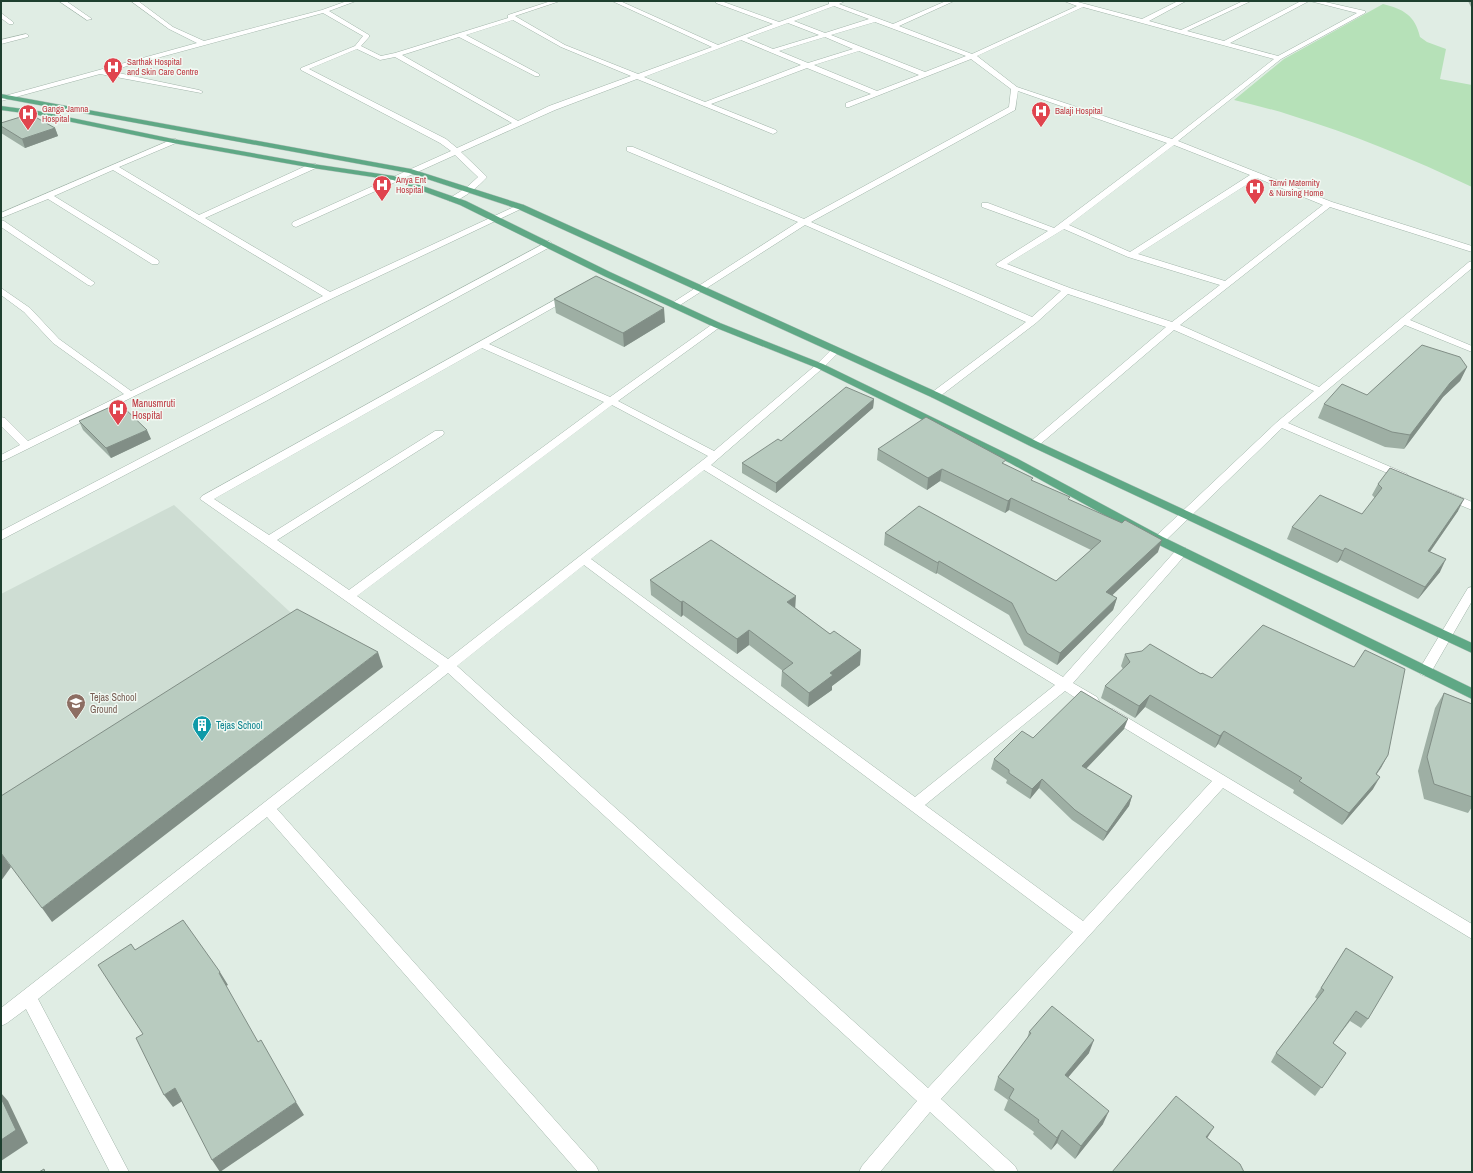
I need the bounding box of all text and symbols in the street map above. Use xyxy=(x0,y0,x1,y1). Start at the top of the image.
hospital icon: Sarthak Hospital and Skin Care Centre xyxy=(102,56,124,84)
place label: Sarthak Hospital and Skin Care Centre xyxy=(127,56,198,78)
hospital icon: Balaji Hospital xyxy=(1030,100,1052,128)
hospital icon: Ganga Jamna Hospital xyxy=(17,103,39,131)
place label: Ganga Jamna Hospital xyxy=(42,103,88,125)
place label: Balaji Hospital xyxy=(1055,105,1103,117)
hospital icon: Anya Ent Hospital xyxy=(371,174,393,202)
place label: Anya Ent Hospital xyxy=(395,174,426,196)
hospital icon: Tanvi Maternity & Nursing Home xyxy=(1244,177,1266,205)
place label: Tanvi Maternity & Nursing Home xyxy=(1269,177,1324,199)
place label: Manusmruti Hospital xyxy=(132,397,175,422)
hospital icon: Manusmruti Hospital xyxy=(107,398,129,426)
place label: Tejas School Ground xyxy=(90,691,137,716)
school or university icon: Tejas School Ground xyxy=(65,692,87,720)
building icon: Tejas School xyxy=(191,714,213,742)
place label: Tejas School xyxy=(216,719,263,732)

